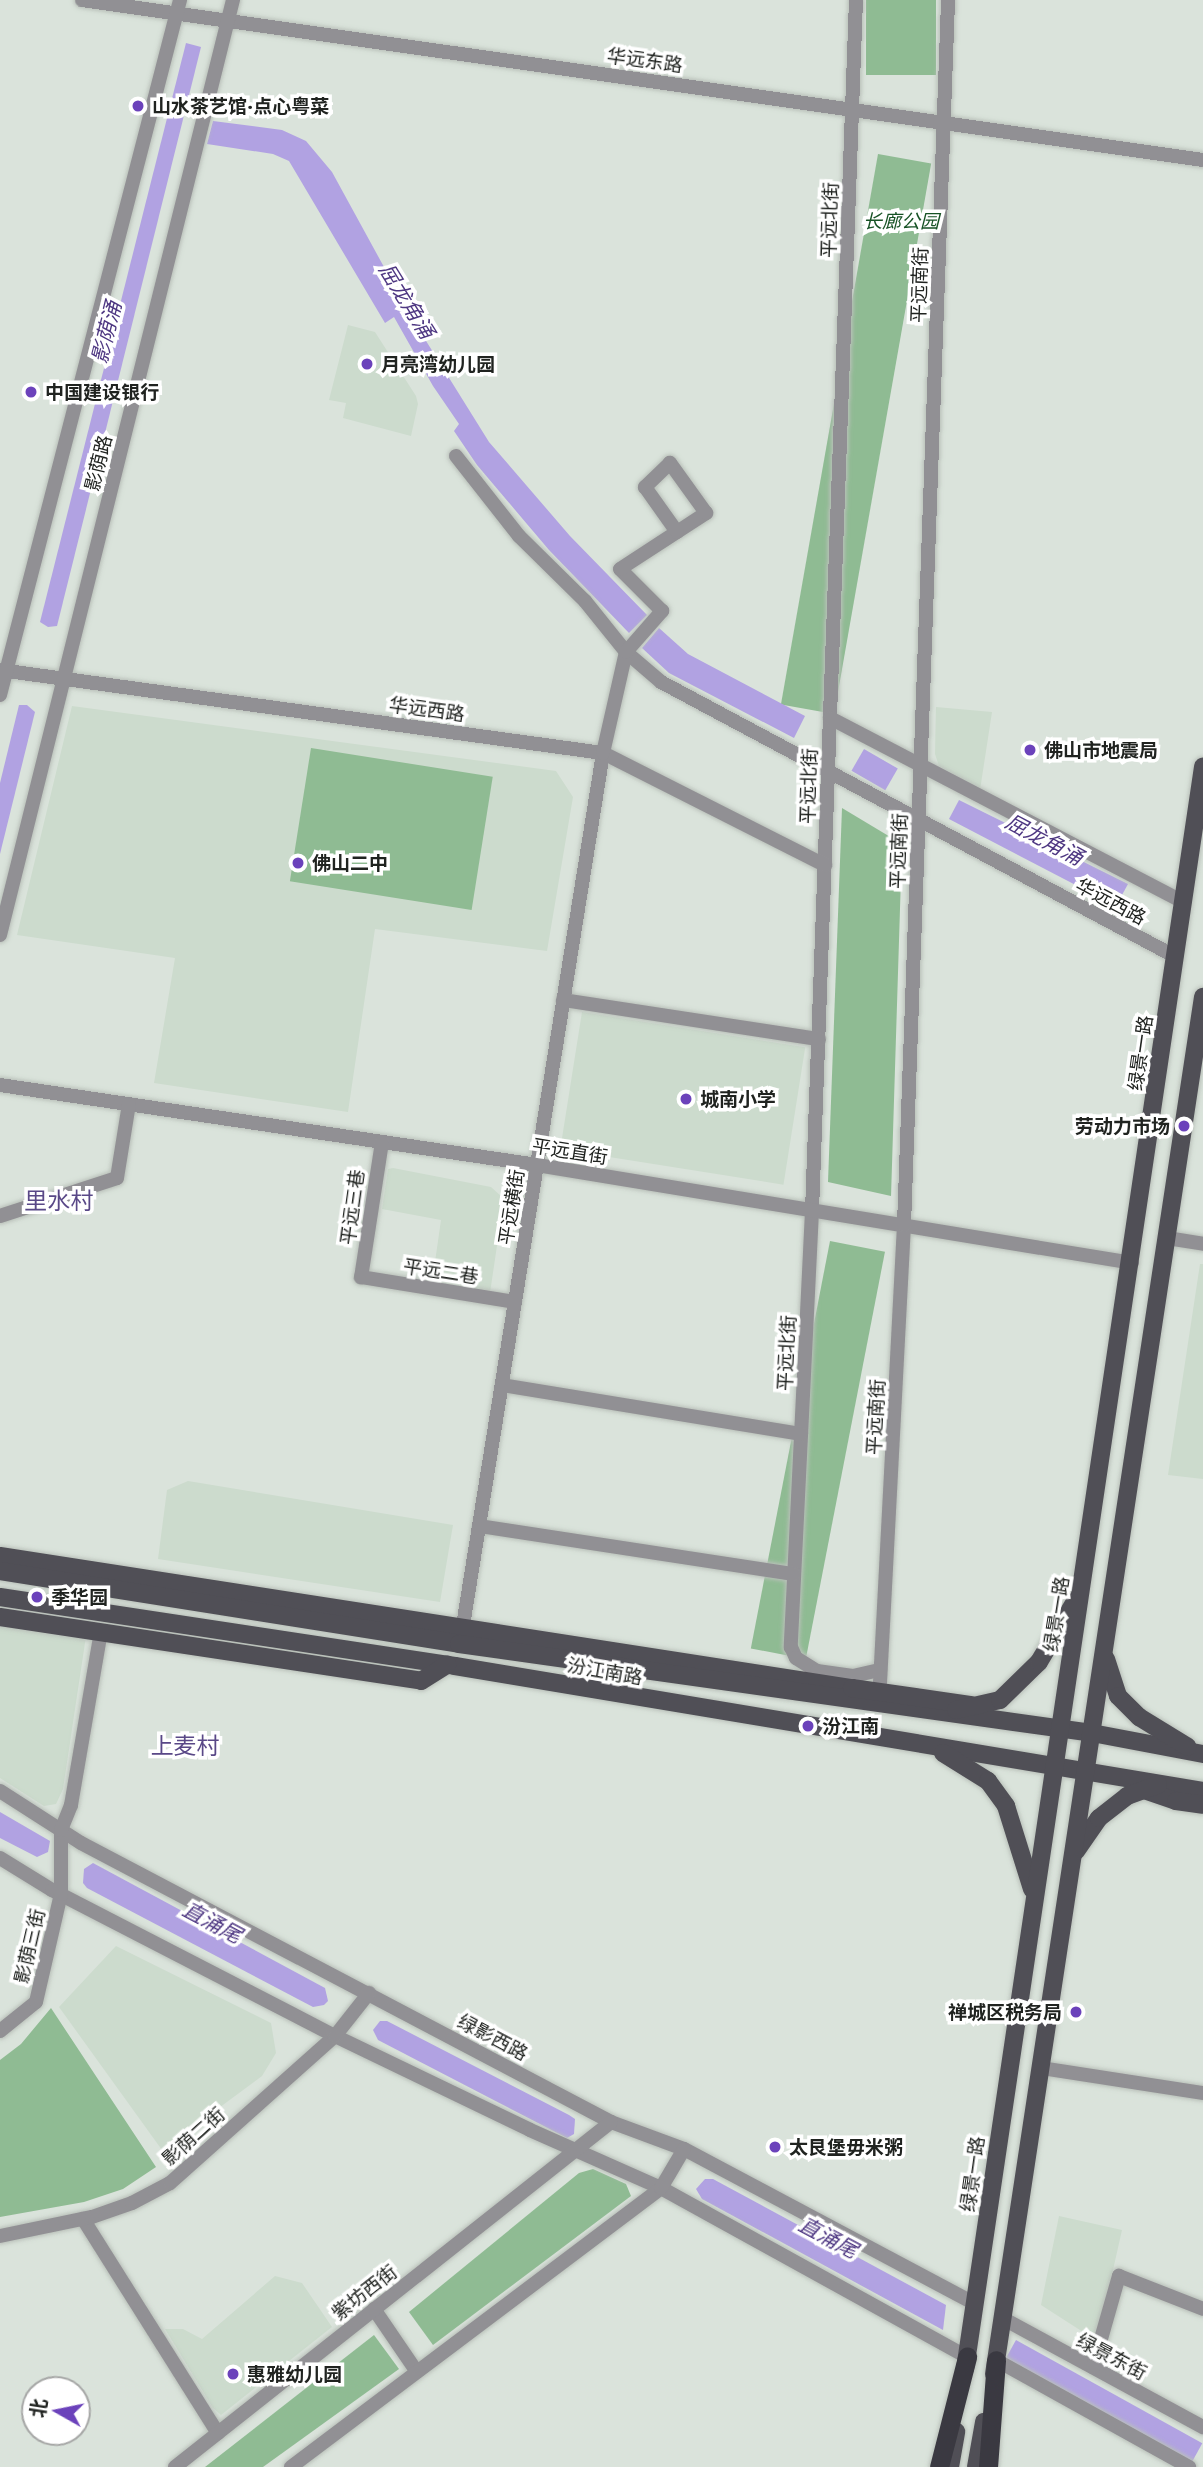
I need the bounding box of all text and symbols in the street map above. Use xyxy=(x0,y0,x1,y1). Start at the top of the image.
street label: 华远东路 xyxy=(606,43,684,77)
place label: 山水茶艺馆·点心粤菜 xyxy=(152,95,329,117)
marker: 山水茶艺馆·点心粤菜 xyxy=(130,98,146,114)
street label: 平远北街 xyxy=(816,182,842,258)
park label: 长廊公园 xyxy=(863,210,939,232)
street label: 平远南街 xyxy=(906,247,932,323)
water label: 屈龙角涌 xyxy=(375,258,441,342)
water label: 影荫涌 xyxy=(85,298,125,366)
place label: 月亮湾幼儿园 xyxy=(381,353,495,375)
marker: 月亮湾幼儿园 xyxy=(359,356,375,372)
place label: 中国建设银行 xyxy=(45,381,159,403)
marker: 中国建设银行 xyxy=(23,384,39,400)
street label: 影荫路 xyxy=(80,433,116,493)
street label: 华远西路 xyxy=(388,692,466,726)
place label: 佛山市地震局 xyxy=(1044,739,1158,761)
marker: 佛山市地震局 xyxy=(1022,742,1038,758)
street label: 平远北街 xyxy=(795,748,821,824)
water label: 屈龙角涌 xyxy=(1002,807,1088,869)
street label: 平远南街 xyxy=(885,813,911,889)
place label: 佛山二中 xyxy=(312,852,388,874)
marker: 佛山二中 xyxy=(290,855,306,871)
street label: 华远西路 xyxy=(1072,873,1150,929)
street label: 绿景一路 xyxy=(1123,1014,1157,1092)
place label: 城南小学 xyxy=(700,1088,776,1110)
marker: 城南小学 xyxy=(678,1091,694,1107)
place label: 劳动力市场 xyxy=(1075,1115,1170,1137)
marker: 劳动力市场 xyxy=(1176,1118,1192,1134)
street label: 平远直街 xyxy=(531,1134,609,1168)
street label: 平远三巷 xyxy=(335,1168,369,1246)
street label: 平远横街 xyxy=(494,1168,528,1246)
district label: 里水村 xyxy=(25,1185,93,1213)
street label: 平远二巷 xyxy=(402,1254,480,1288)
street label: 平远北街 xyxy=(773,1314,799,1392)
street label: 平远南街 xyxy=(862,1378,888,1456)
street label: 绿景一路 xyxy=(1039,1575,1073,1653)
place label: 季华园 xyxy=(51,1586,108,1608)
marker: 季华园 xyxy=(29,1589,45,1605)
street label: 汾江南路 xyxy=(566,1653,644,1689)
place label: 汾江南 xyxy=(822,1715,879,1737)
marker: 汾江南 xyxy=(800,1718,816,1734)
district label: 上麦村 xyxy=(151,1730,219,1758)
water label: 直涌尾 xyxy=(179,1895,247,1947)
street label: 影荫三街 xyxy=(9,1906,49,1986)
place label: 禅城区税务局 xyxy=(948,2001,1062,2023)
marker: 禅城区税务局 xyxy=(1068,2004,1084,2020)
street label: 绿影西路 xyxy=(454,2009,532,2065)
street label: 影荫二街 xyxy=(157,2102,229,2170)
street label: 绿景一路 xyxy=(955,2135,989,2213)
place label: 太艮堡毋米粥 xyxy=(789,2136,903,2158)
marker: 太艮堡毋米粥 xyxy=(767,2139,783,2155)
water label: 直涌尾 xyxy=(795,2210,863,2262)
street label: 紫坊西街 xyxy=(327,2260,401,2324)
street label: 绿景东街 xyxy=(1073,2328,1151,2384)
place label: 惠雅幼儿园 xyxy=(247,2363,342,2385)
marker: 惠雅幼儿园 xyxy=(225,2366,241,2382)
north arrow xyxy=(21,2376,91,2446)
text: 北 xyxy=(22,2396,53,2420)

